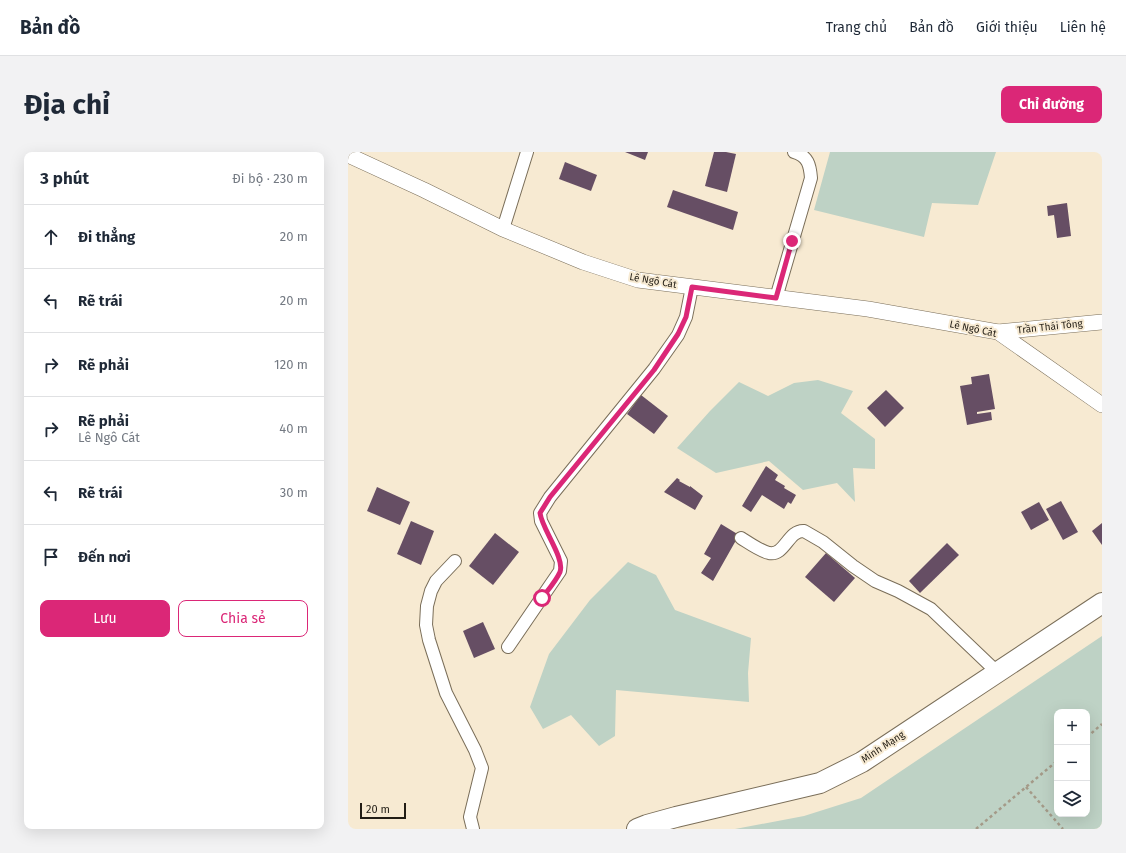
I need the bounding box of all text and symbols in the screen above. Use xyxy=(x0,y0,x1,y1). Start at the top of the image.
text: Bản đồ xyxy=(20,16,80,39)
text: Trang chủ xyxy=(826,19,887,36)
text: Bản đồ xyxy=(909,19,954,36)
text: Giới thiệu xyxy=(976,19,1038,36)
text: Liên hệ xyxy=(1060,19,1106,36)
button: Chỉ đường xyxy=(1001,86,1102,123)
text: Địa chỉ xyxy=(24,88,110,121)
text: 3 phút xyxy=(40,168,89,189)
text: Đi bộ · 230 m xyxy=(232,171,308,186)
icon: ahead xyxy=(40,226,62,248)
text: Đi thẳng xyxy=(78,228,135,246)
text: 20 m xyxy=(280,229,308,244)
route end xyxy=(783,232,801,250)
street label: Lê Ngô Cát xyxy=(628,271,678,291)
icon: left xyxy=(40,290,62,312)
text: Rẽ trái xyxy=(78,292,123,310)
text: 20 m xyxy=(280,293,308,308)
street label: Trần Thái Tông xyxy=(1017,317,1084,336)
street label: Lê Ngô Cát xyxy=(948,318,998,340)
icon: right xyxy=(40,354,62,376)
text: Rẽ phải xyxy=(78,356,129,374)
text: 120 m xyxy=(274,357,308,372)
text: Rẽ phải xyxy=(78,412,129,430)
icon: right xyxy=(40,418,62,440)
text: 40 m xyxy=(279,421,308,436)
text: Lê Ngô Cát xyxy=(78,430,140,445)
icon: left xyxy=(40,482,62,504)
text: Rẽ trái xyxy=(78,484,123,502)
text: 30 m xyxy=(280,485,308,500)
icon: arrive xyxy=(40,546,62,568)
text: Đến nơi xyxy=(78,548,131,566)
route start xyxy=(533,589,551,607)
button: Lưu xyxy=(40,600,170,637)
button: Chia sẻ xyxy=(178,600,308,637)
map controls xyxy=(1054,709,1090,817)
button: + xyxy=(1054,709,1090,745)
street label: Minh Mạng xyxy=(859,728,908,765)
button: − xyxy=(1054,745,1090,781)
button: layers xyxy=(1054,781,1090,817)
scale bar xyxy=(360,801,406,820)
text: 20 m xyxy=(366,803,390,816)

